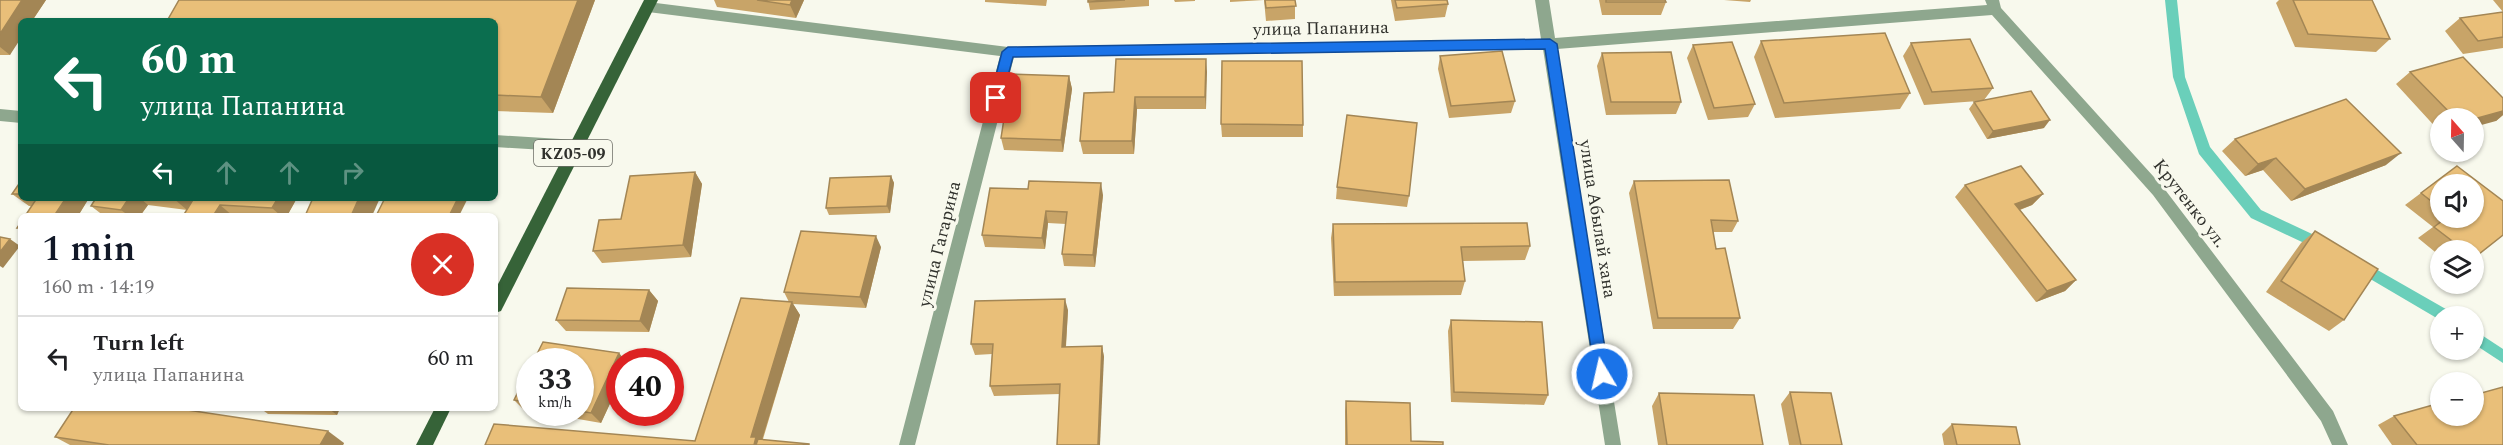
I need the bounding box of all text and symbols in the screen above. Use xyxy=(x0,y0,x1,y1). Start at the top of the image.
street label: улица Папанина xyxy=(1252,14,1389,43)
text: 60 m xyxy=(141,29,236,92)
icon: left xyxy=(42,42,120,120)
pin xyxy=(970,72,1021,123)
icon: arrive xyxy=(979,81,1012,114)
text: улица Папанина xyxy=(141,86,345,128)
north arrow xyxy=(2430,108,2484,162)
map controls xyxy=(2430,108,2484,426)
street label: улица Абылай хана xyxy=(1571,137,1623,300)
road number: KZ05-09 xyxy=(534,140,612,166)
street label: Крутенко ул. xyxy=(2146,153,2233,254)
icon: left xyxy=(147,156,180,189)
icon: ahead xyxy=(210,156,243,189)
icon: ahead xyxy=(273,156,306,189)
icon: right xyxy=(336,156,369,189)
button: sound xyxy=(2430,174,2484,228)
street label: улица Гагарина xyxy=(911,178,968,311)
text: 1 min xyxy=(42,222,135,277)
button: close xyxy=(411,233,474,296)
button: layers xyxy=(2430,240,2484,294)
text: 160 m · 14:19 xyxy=(42,272,154,302)
button: + xyxy=(2430,306,2484,360)
text: Turn left xyxy=(93,327,185,360)
icon: left xyxy=(42,342,75,375)
text: 60 m xyxy=(428,342,474,375)
position arrow xyxy=(1570,342,1634,406)
speed limit sign: 40 xyxy=(606,348,684,426)
text: 33 xyxy=(538,357,572,403)
text: улица Папанина xyxy=(93,360,244,390)
button: − xyxy=(2430,372,2484,426)
text: km/h xyxy=(538,391,572,414)

